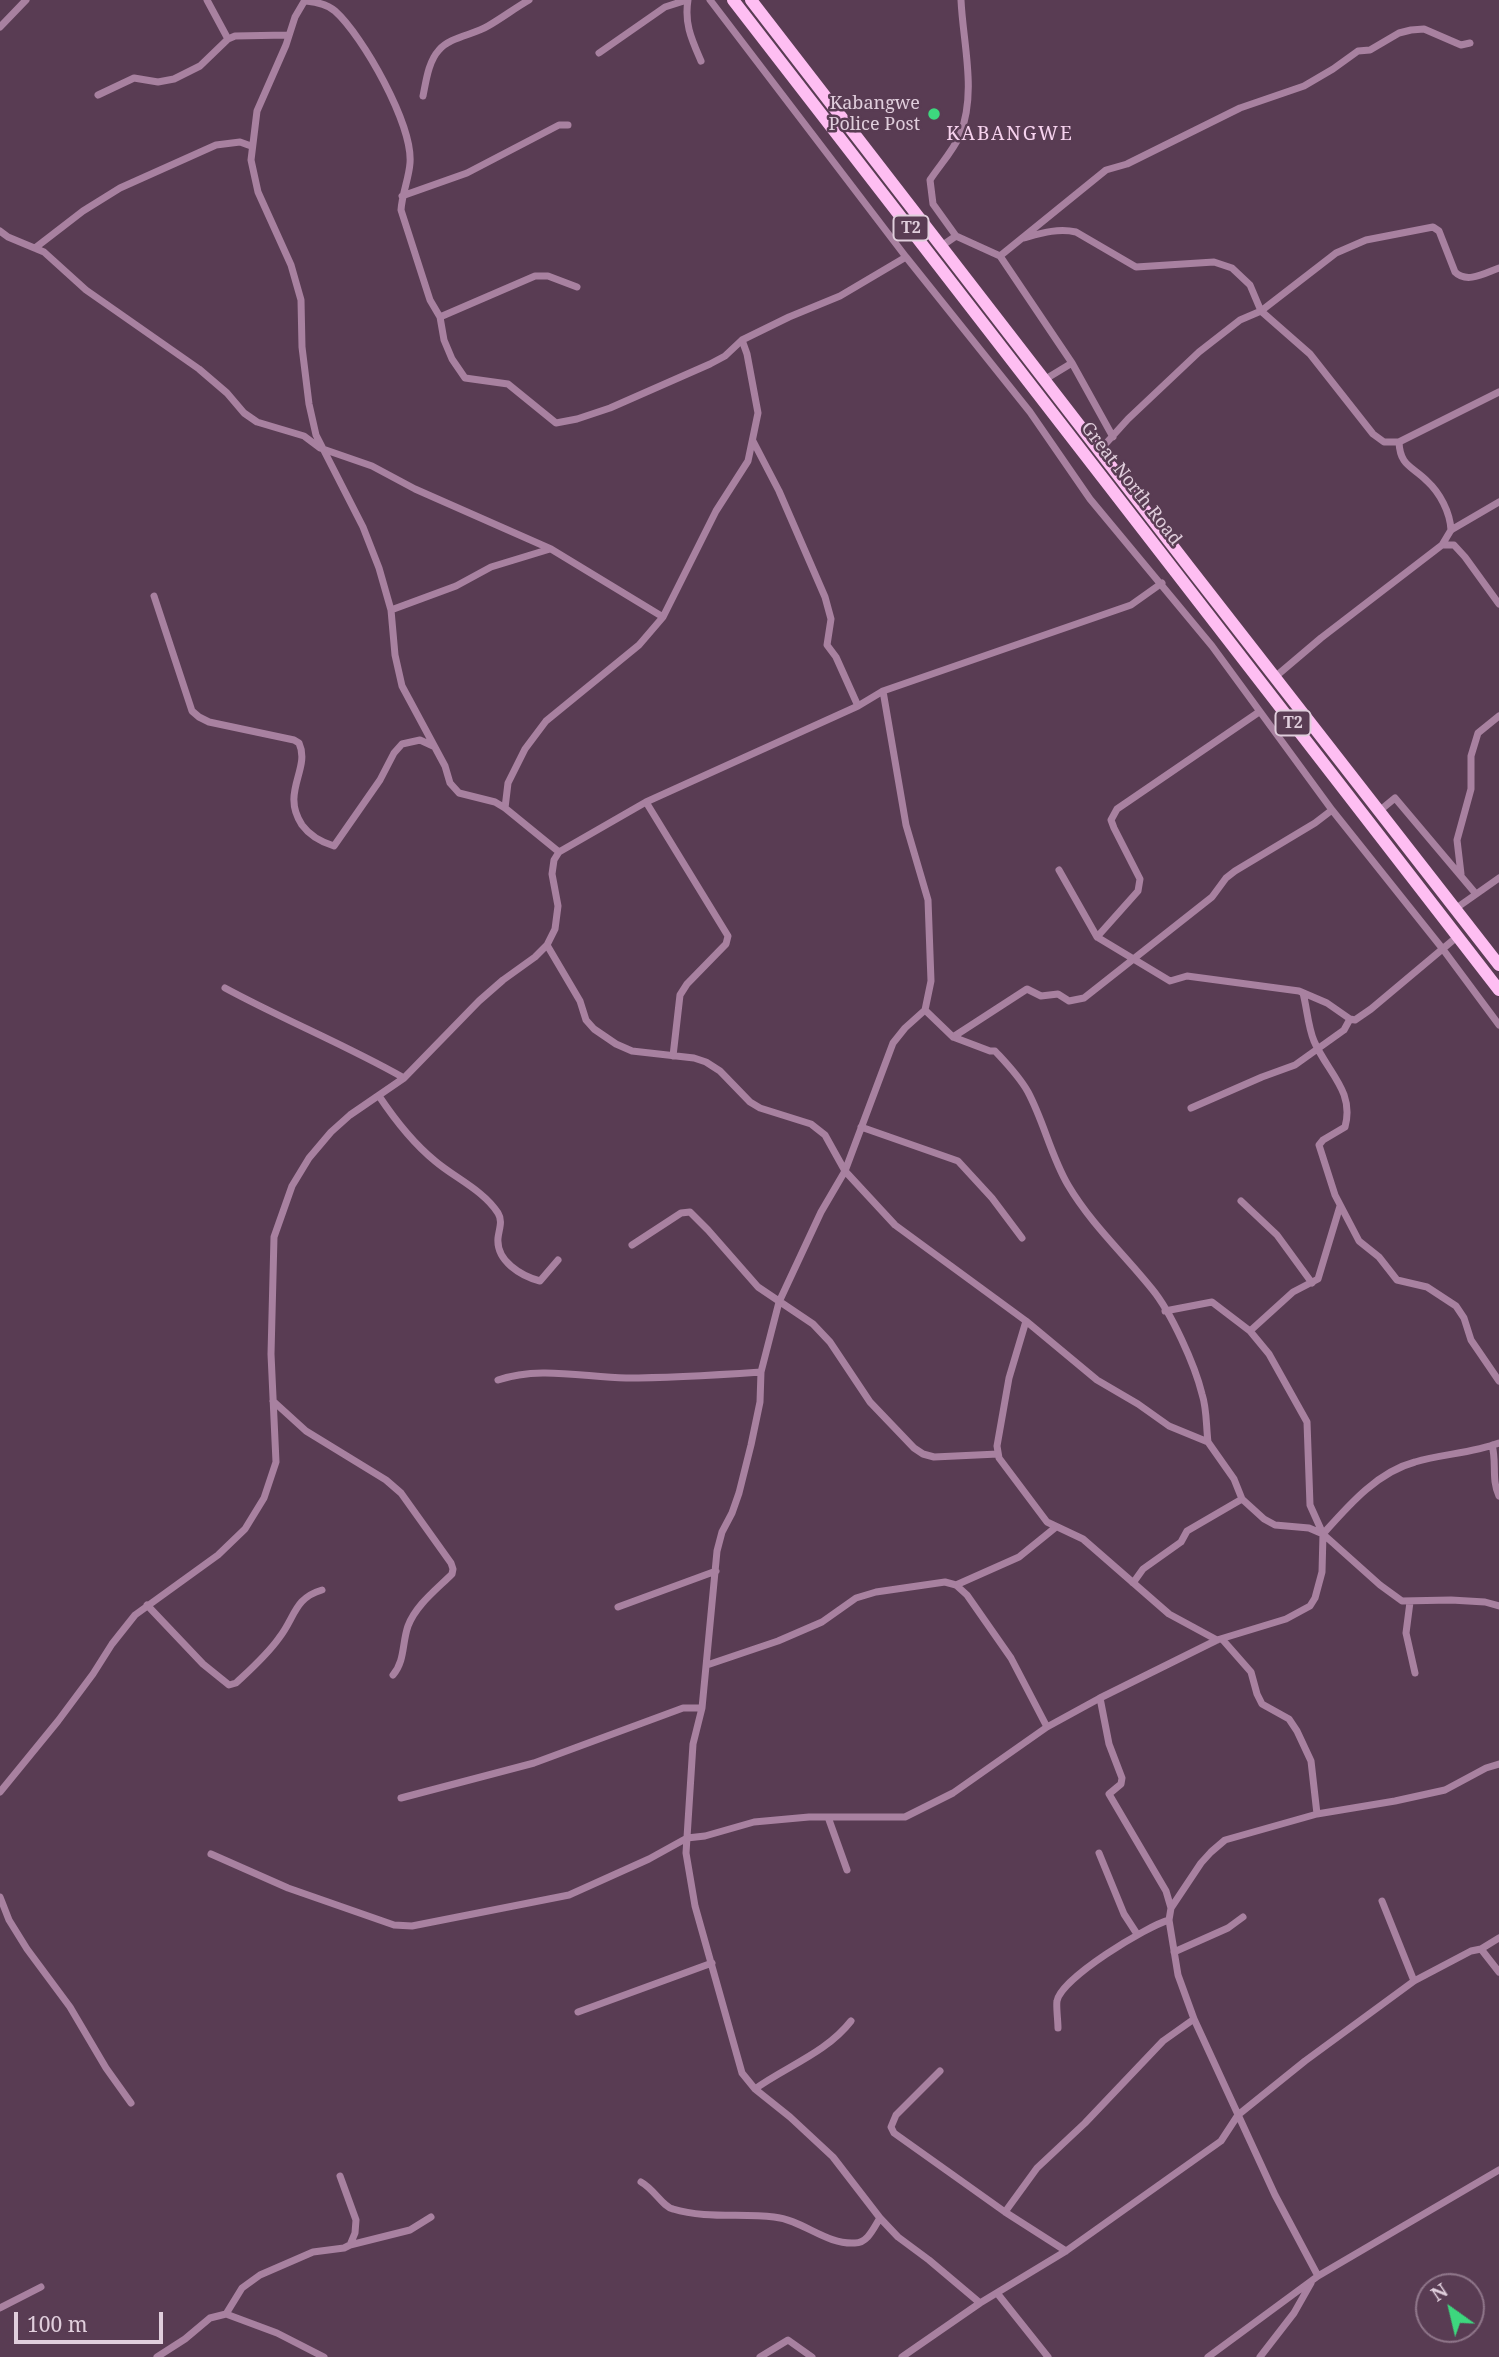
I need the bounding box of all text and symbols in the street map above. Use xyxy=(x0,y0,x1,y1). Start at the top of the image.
place label: Kabangwe Police Post xyxy=(829,93,920,136)
marker: Kabangwe Police Post xyxy=(926,106,942,122)
district label: KABANGWE xyxy=(947,124,1073,146)
road number: T2 xyxy=(894,216,928,240)
street label: Great North Road xyxy=(1076,418,1186,550)
road number: T2 xyxy=(1276,710,1310,736)
north arrow xyxy=(1415,2273,1485,2343)
text: N xyxy=(1426,2277,1453,2307)
scale bar xyxy=(18,2298,166,2342)
text: 100 m xyxy=(27,2310,88,2338)

